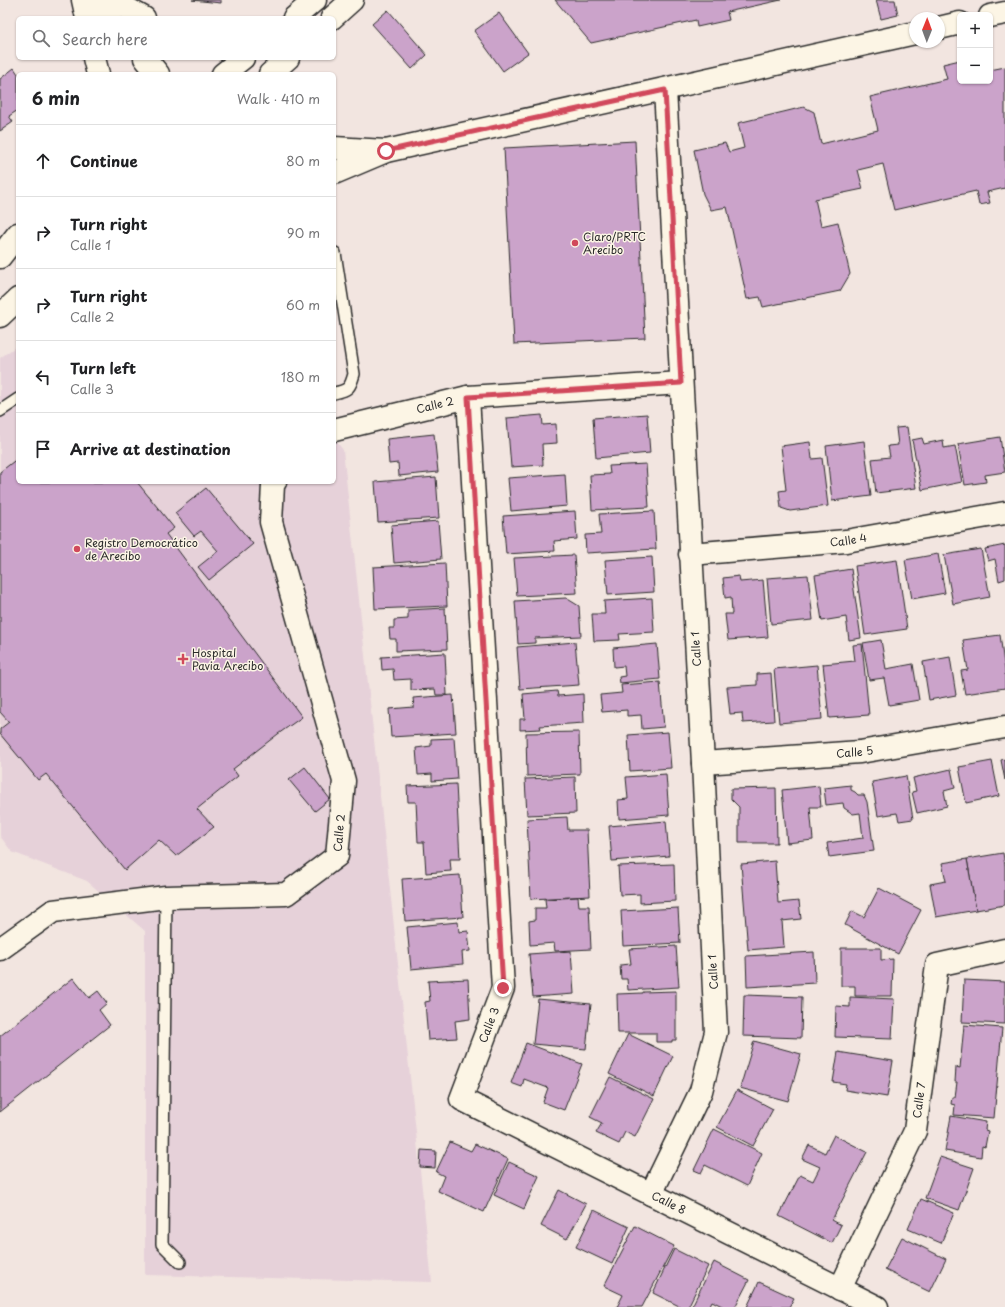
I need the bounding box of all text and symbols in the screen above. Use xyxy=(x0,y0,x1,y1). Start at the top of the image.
north arrow xyxy=(909,12,945,48)
map controls xyxy=(957,12,993,84)
button: + xyxy=(957,12,993,48)
search box xyxy=(16,16,336,60)
icon: search xyxy=(30,27,52,49)
text: Search here xyxy=(62,27,148,50)
button: − xyxy=(957,48,993,84)
text: 6 min xyxy=(32,85,80,111)
text: Walk · 410 m xyxy=(237,89,320,108)
route start xyxy=(377,142,395,160)
text: Continue xyxy=(70,149,138,172)
icon: ahead xyxy=(32,150,54,172)
text: 80 m xyxy=(286,151,320,170)
text: Turn right xyxy=(70,212,147,235)
icon: right xyxy=(32,222,54,244)
text: 90 m xyxy=(287,223,320,242)
place label: Claro/PRTC Arecibo xyxy=(583,228,646,258)
text: Calle 1 xyxy=(70,235,111,254)
marker: Claro/PRTC Arecibo xyxy=(570,238,580,248)
text: Turn right xyxy=(70,284,147,307)
icon: right xyxy=(32,294,54,316)
text: 60 m xyxy=(286,295,320,314)
text: Calle 2 xyxy=(70,307,115,326)
text: Turn left xyxy=(70,356,136,379)
icon: left xyxy=(32,366,54,388)
text: 180 m xyxy=(281,367,320,386)
text: Calle 3 xyxy=(70,379,114,398)
street label: Calle 2 xyxy=(415,392,455,417)
text: Arrive at destination xyxy=(70,437,231,460)
icon: arrive xyxy=(32,438,54,460)
street label: Calle 4 xyxy=(829,528,868,550)
place label: Registro Democrático de Arecibo xyxy=(85,534,198,564)
marker: Registro Democrático de Arecibo xyxy=(72,544,82,554)
street label: Calle 1 xyxy=(686,631,705,667)
place label: Hospital Pavia Arecibo xyxy=(192,644,263,674)
marker: Hospital Pavia Arecibo xyxy=(177,653,189,665)
street label: Calle 5 xyxy=(836,741,874,762)
street label: Calle 2 xyxy=(328,813,349,852)
street label: Calle 1 xyxy=(703,954,722,990)
route end xyxy=(494,979,512,997)
street label: Calle 3 xyxy=(474,1004,503,1045)
street label: Calle 7 xyxy=(908,1081,929,1119)
street label: Calle 8 xyxy=(649,1187,689,1218)

